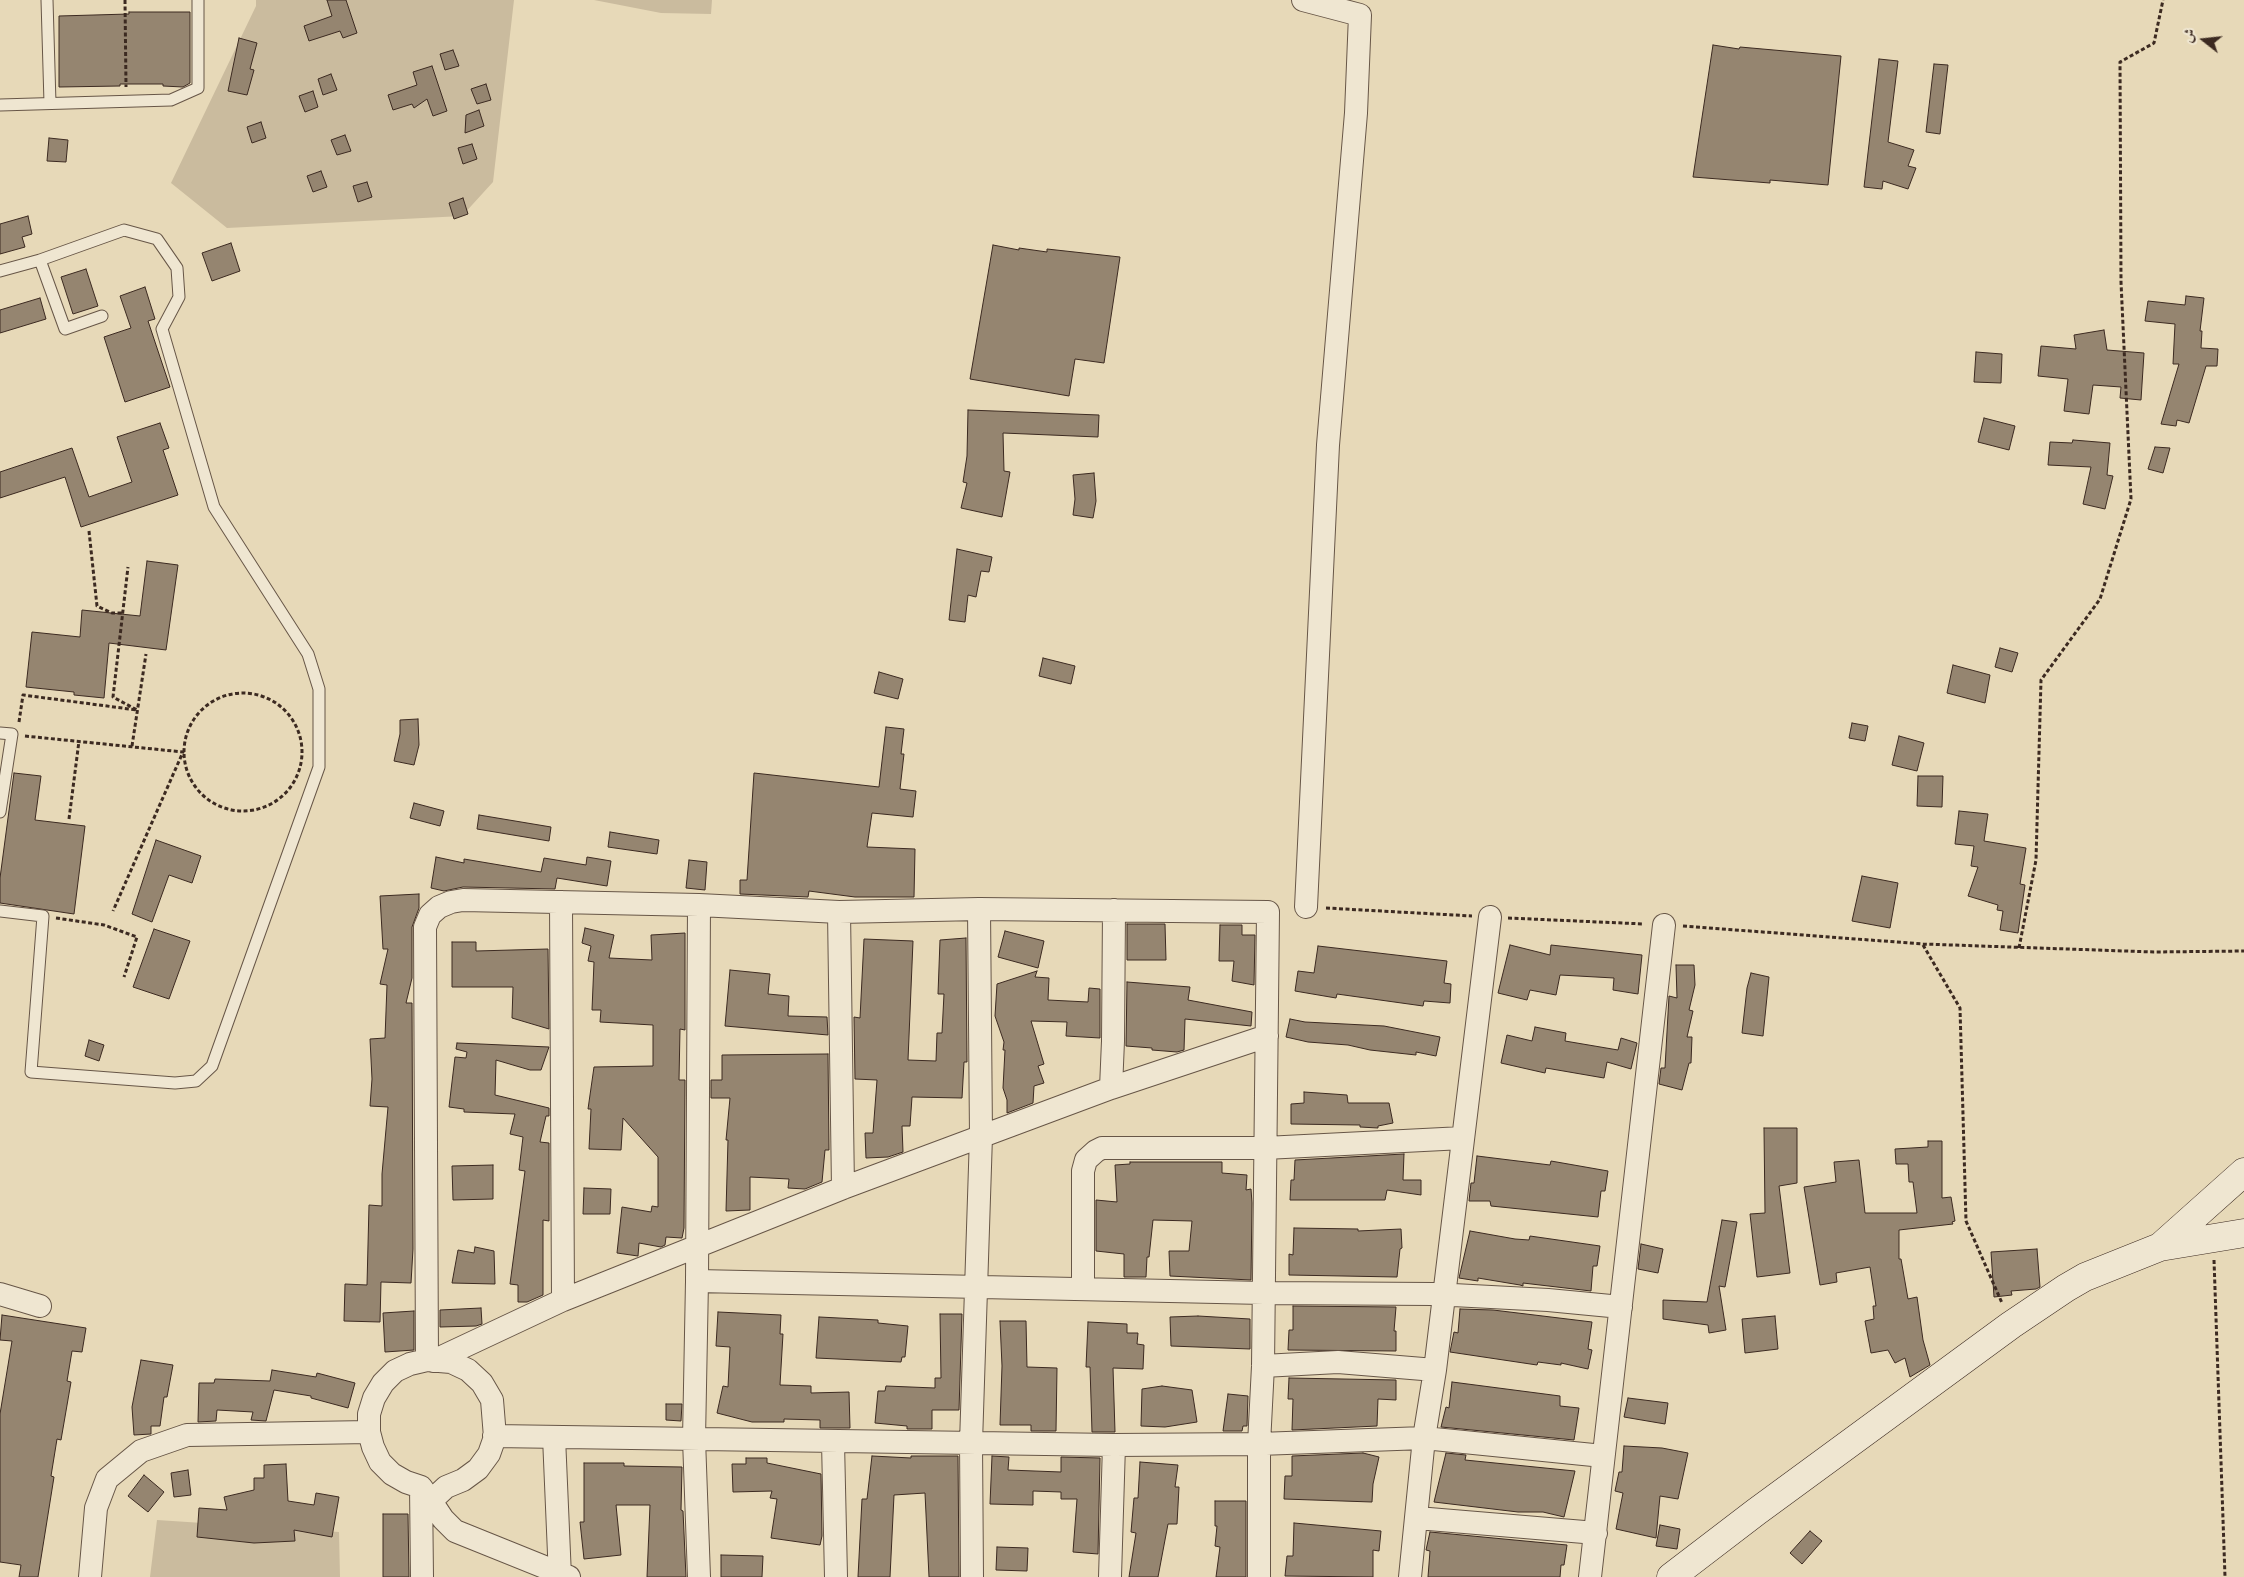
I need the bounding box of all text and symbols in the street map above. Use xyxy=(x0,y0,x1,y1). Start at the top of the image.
north arrow xyxy=(2179,15,2229,65)
text: ش xyxy=(2178,26,2200,45)

